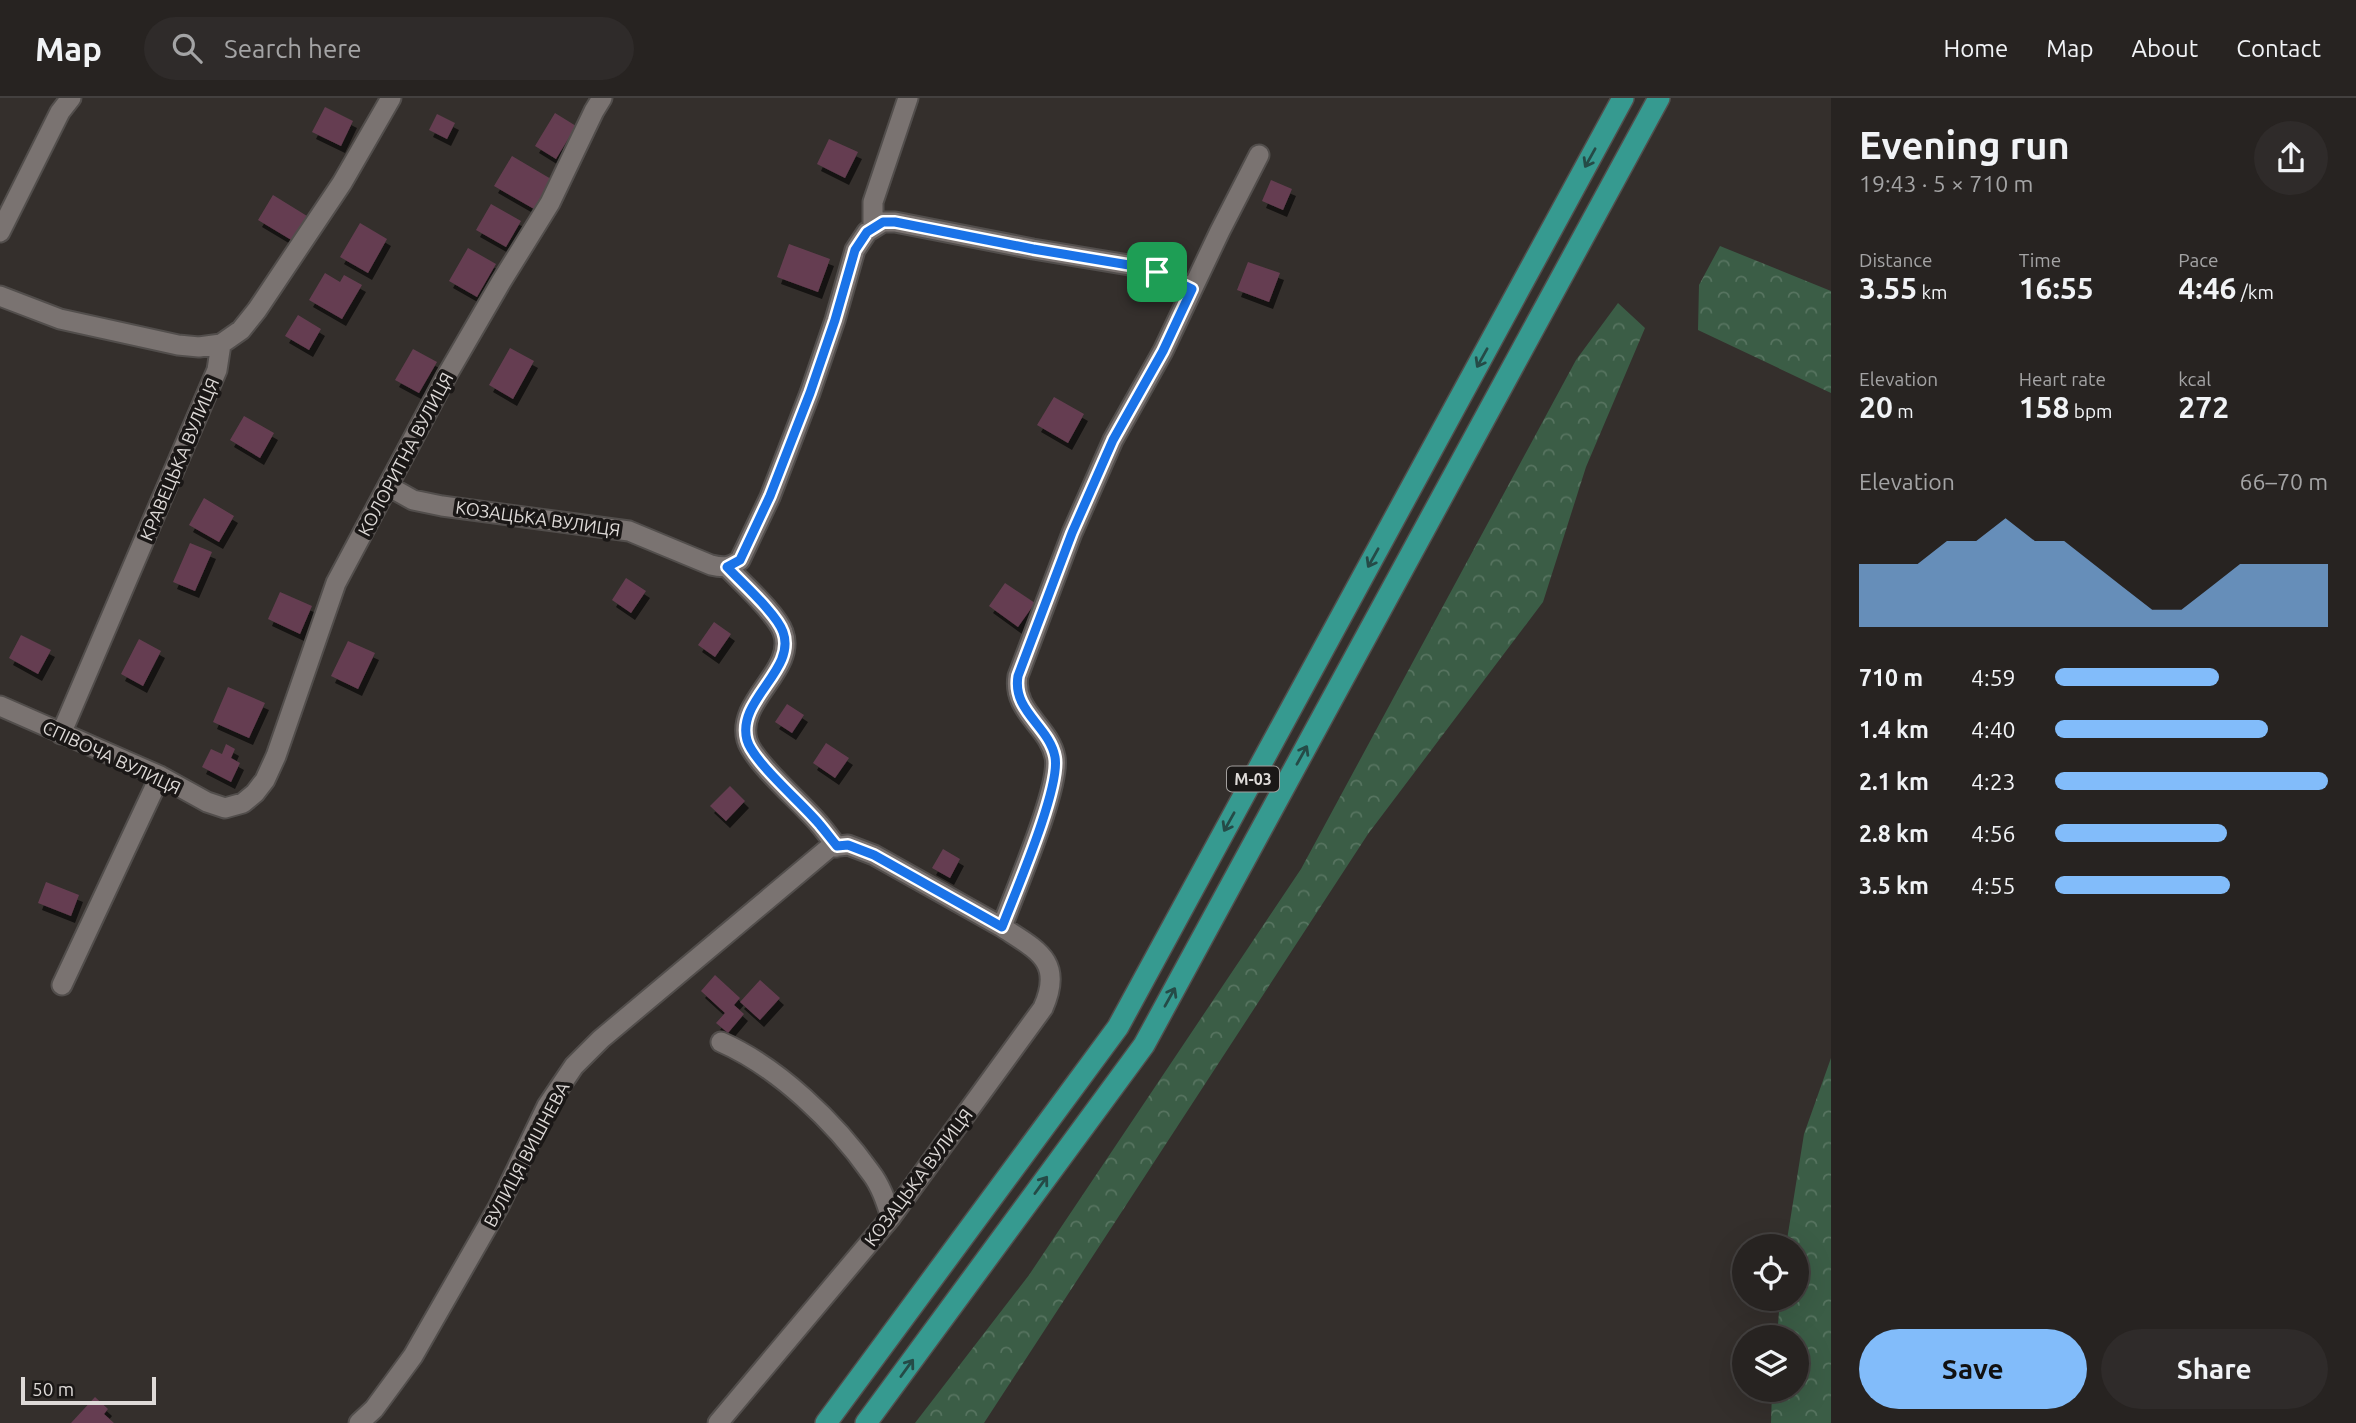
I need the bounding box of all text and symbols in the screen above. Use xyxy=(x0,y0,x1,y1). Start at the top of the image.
search box xyxy=(144,17,634,80)
icon: search xyxy=(168,29,206,67)
text: Map xyxy=(35,30,102,67)
text: Search here xyxy=(224,34,362,63)
text: Home xyxy=(1943,35,2008,62)
text: Map xyxy=(2046,35,2093,62)
text: About xyxy=(2131,35,2198,62)
text: Contact xyxy=(2236,35,2321,62)
button: share xyxy=(2254,121,2328,195)
text: Evening run xyxy=(1859,124,2070,166)
one-way arrow xyxy=(1583,147,1597,168)
text: 19:43 · 5 × 710 m xyxy=(1859,171,2033,196)
pin xyxy=(1127,242,1187,302)
text: Distance xyxy=(1859,249,1933,271)
text: Time xyxy=(2019,249,2061,271)
text: Pace xyxy=(2178,249,2219,271)
icon: arrive xyxy=(1138,253,1176,291)
text: 3.55 xyxy=(1859,271,1917,305)
text: 16:55 xyxy=(2019,271,2094,305)
text: 4:46 xyxy=(2178,271,2236,305)
text: km xyxy=(1917,281,1947,303)
text: /km xyxy=(2236,281,2274,303)
one-way arrow xyxy=(1475,347,1488,368)
text: Elevation xyxy=(1859,368,1938,390)
text: Heart rate xyxy=(2019,368,2106,390)
text: kcal xyxy=(2178,368,2211,390)
street label: КОЛОРИТНА ВУЛИЦЯ xyxy=(353,369,457,539)
street label: КРАВЕЦЬКА ВУЛИЦЯ xyxy=(136,375,222,543)
text: 20 xyxy=(1859,390,1893,424)
text: 158 xyxy=(2019,390,2069,424)
text: 272 xyxy=(2178,390,2229,424)
text: m xyxy=(1893,400,1914,422)
text: bpm xyxy=(2069,400,2112,422)
text: Elevation xyxy=(1859,469,1955,494)
text: 66–70 m xyxy=(2240,469,2328,494)
street label: КОЗАЦЬКА ВУЛИЦЯ xyxy=(454,497,622,539)
one-way arrow xyxy=(1366,547,1379,568)
text: 710 m xyxy=(1859,665,1923,690)
text: 4:59 xyxy=(1971,665,2016,690)
street label: СПІВОЧА ВУЛИЦЯ xyxy=(40,716,184,798)
text: 1.4 km xyxy=(1859,717,1929,742)
text: 4:40 xyxy=(1971,717,2016,742)
one-way arrow xyxy=(1295,745,1309,765)
road number: М-03 xyxy=(1227,766,1279,792)
text: 2.1 km xyxy=(1859,769,1929,794)
text: 4:23 xyxy=(1971,769,2016,794)
one-way arrow xyxy=(1222,811,1235,832)
text: 2.8 km xyxy=(1859,821,1929,846)
text: 4:56 xyxy=(1971,821,2016,846)
text: 3.5 km xyxy=(1859,873,1929,898)
text: 4:55 xyxy=(1971,873,2016,898)
one-way arrow xyxy=(1163,988,1177,1008)
street label: ВУЛИЦЯ ВИШНЕВА xyxy=(479,1078,573,1230)
street label: КОЗАЦЬКА ВУЛИЦЯ xyxy=(860,1105,976,1249)
one-way arrow xyxy=(1034,1176,1048,1195)
map controls xyxy=(1732,1234,1809,1402)
button: locate xyxy=(1732,1234,1809,1311)
button: layers xyxy=(1732,1325,1809,1402)
button: Save xyxy=(1859,1329,2087,1409)
button: Share xyxy=(2101,1329,2328,1409)
one-way arrow xyxy=(899,1359,914,1378)
scale bar xyxy=(21,1374,156,1406)
text: 50 m xyxy=(32,1378,74,1400)

